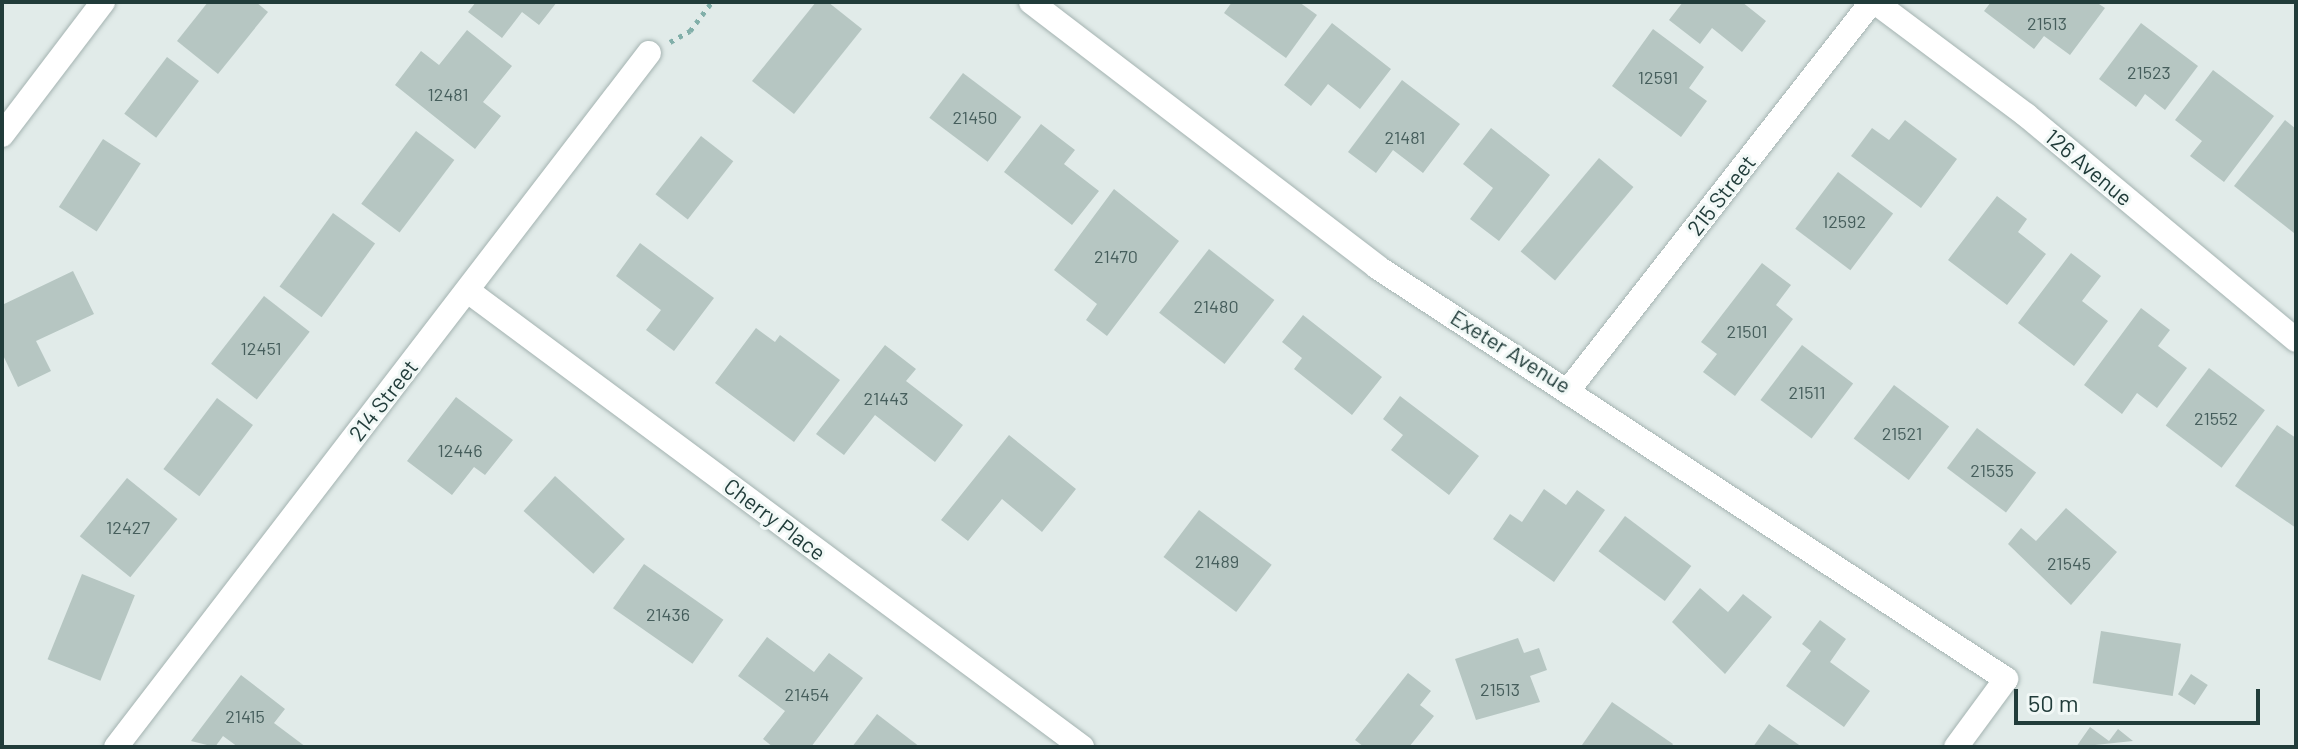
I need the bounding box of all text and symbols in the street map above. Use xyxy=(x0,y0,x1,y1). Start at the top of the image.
house number: 21513 xyxy=(2027,12,2067,34)
house number: 21523 xyxy=(2127,61,2171,83)
house number: 12591 xyxy=(1638,66,1678,88)
house number: 12481 xyxy=(427,83,469,105)
house number: 21450 xyxy=(952,106,998,128)
street label: 126 Avenue xyxy=(2040,123,2138,211)
house number: 21481 xyxy=(1385,126,1425,148)
street label: 215 Street xyxy=(1681,149,1761,241)
house number: 12592 xyxy=(1822,210,1866,232)
house number: 21470 xyxy=(1094,245,1138,267)
house number: 21480 xyxy=(1193,295,1239,317)
street label: Exeter Avenue xyxy=(1446,304,1576,398)
house number: 21501 xyxy=(1727,320,1767,342)
house number: 12451 xyxy=(241,337,281,359)
street label: 214 Street xyxy=(343,354,423,446)
house number: 21511 xyxy=(1788,381,1826,403)
house number: 21443 xyxy=(864,387,908,409)
house number: 21552 xyxy=(2194,407,2238,429)
house number: 21521 xyxy=(1882,422,1922,444)
house number: 12446 xyxy=(437,439,483,461)
house number: 21535 xyxy=(1970,459,2014,481)
street label: Cherry Place xyxy=(719,472,831,566)
house number: 12427 xyxy=(106,516,150,538)
house number: 21489 xyxy=(1195,550,1239,572)
house number: 21545 xyxy=(2047,552,2091,574)
house number: 21436 xyxy=(646,603,690,625)
scale bar xyxy=(2018,673,2264,723)
house number: 21513 xyxy=(1480,678,1520,700)
house number: 21454 xyxy=(785,683,829,705)
text: 50 m xyxy=(2028,688,2079,717)
house number: 21415 xyxy=(225,705,265,727)

